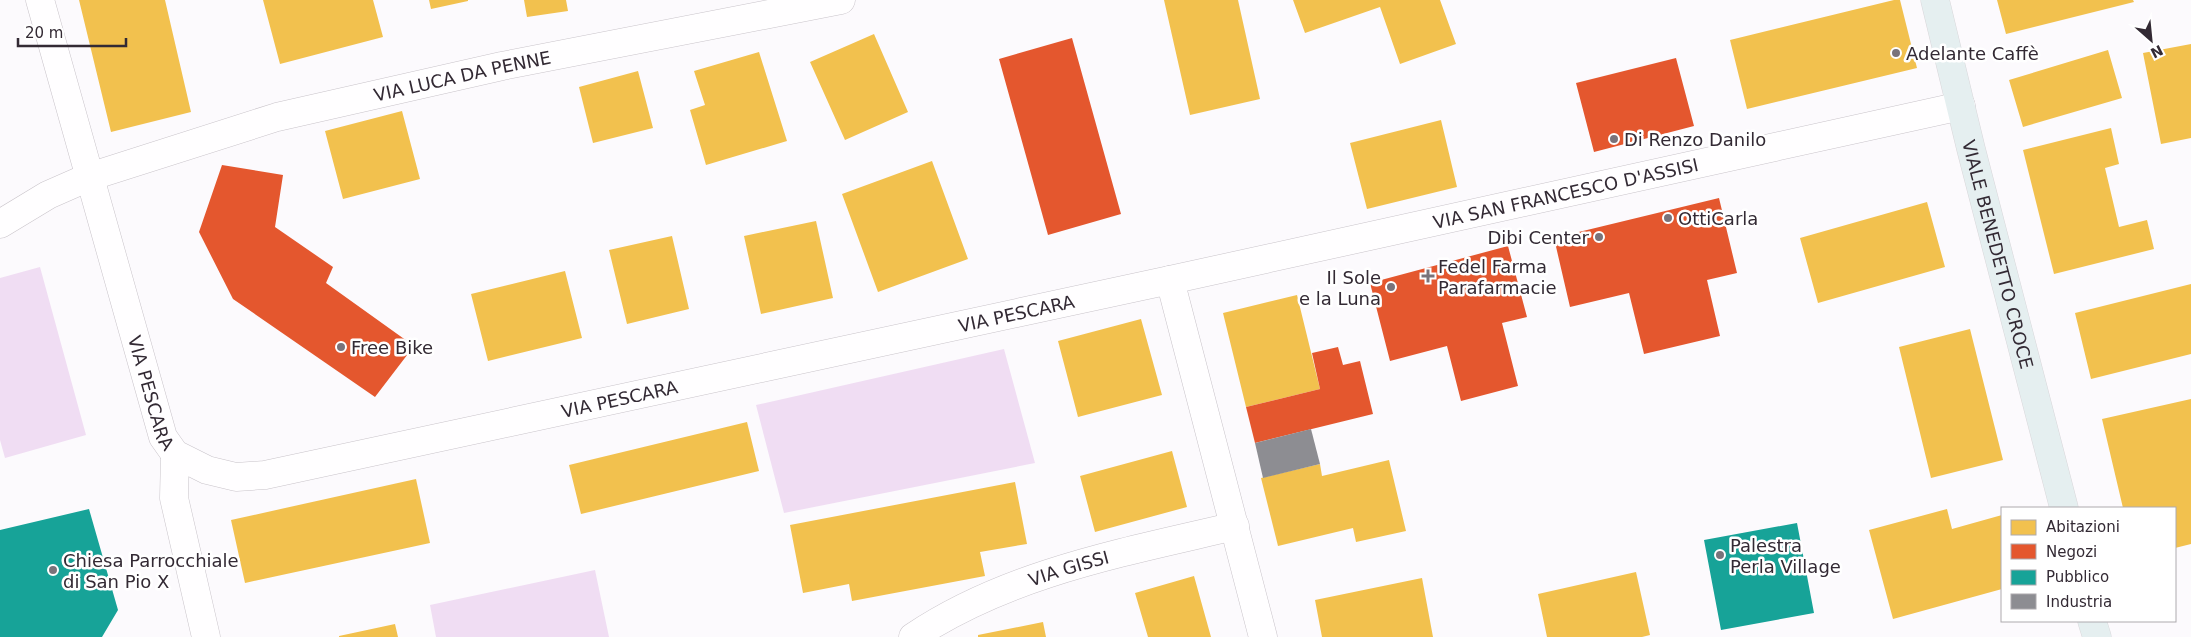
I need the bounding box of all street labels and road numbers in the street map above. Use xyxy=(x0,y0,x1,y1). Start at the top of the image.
street label: VIA LUCA DA PENNE xyxy=(372,46,553,105)
street label: VIALE BENEDETTO CROCE xyxy=(1959,138,2038,371)
street label: VIA SAN FRANCESCO D'ASSISI xyxy=(1431,154,1700,232)
street label: VIA PESCARA xyxy=(956,290,1077,336)
street label: VIA PESCARA xyxy=(124,333,180,454)
street label: VIA PESCARA xyxy=(559,376,680,421)
street label: VIA GISSI xyxy=(1025,546,1111,590)

